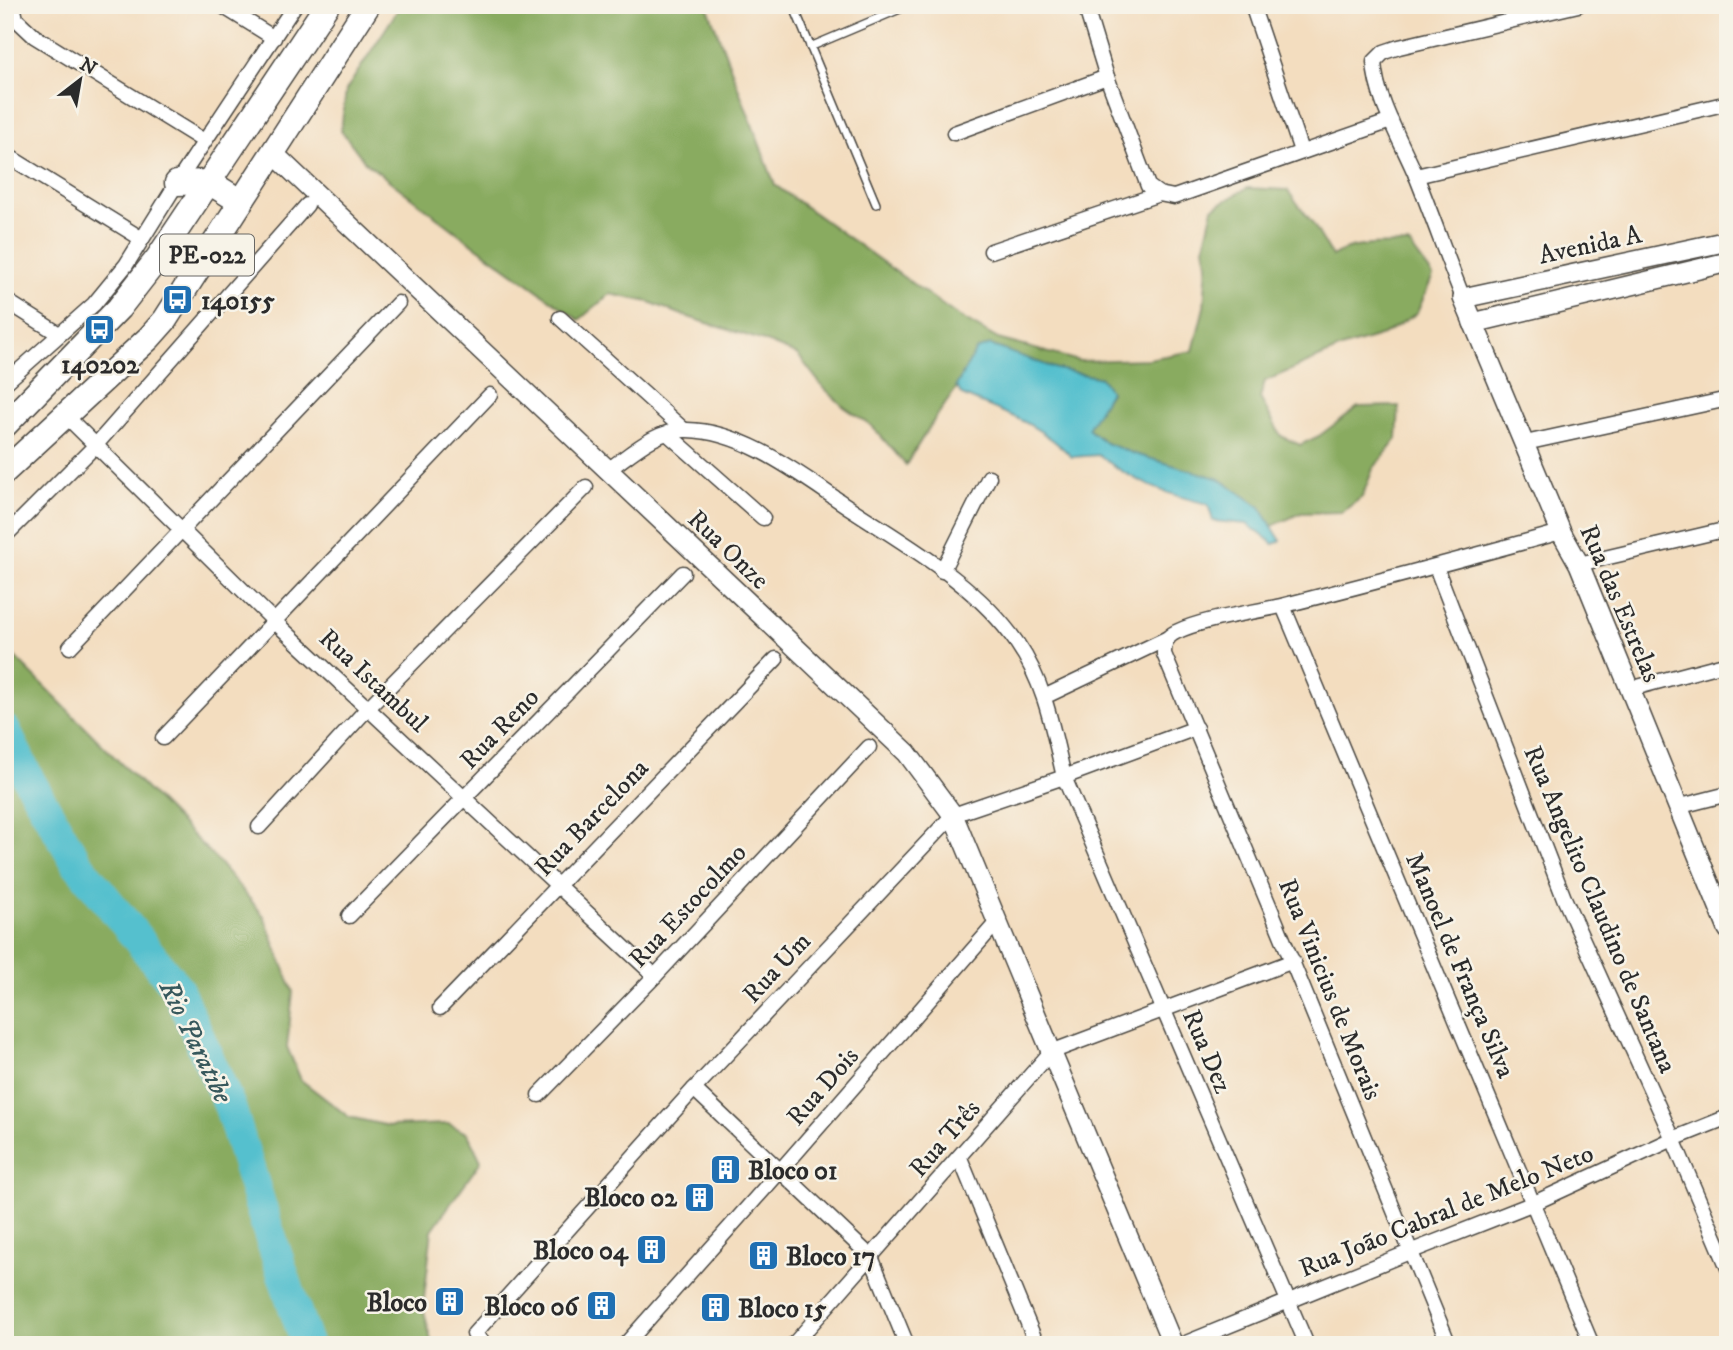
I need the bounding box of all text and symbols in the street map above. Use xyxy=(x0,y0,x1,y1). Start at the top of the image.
north arrow xyxy=(46,46,116,116)
text: N xyxy=(75,53,101,81)
street label: Avenida A xyxy=(1536,218,1645,272)
road number: PE-022 xyxy=(160,234,254,276)
bus stop icon: 140155 xyxy=(161,283,195,317)
place label: 140155 xyxy=(201,285,275,318)
bus stop icon: 140202 xyxy=(83,312,117,346)
place label: 140202 xyxy=(61,349,140,382)
street label: Rua Onze xyxy=(680,503,776,597)
street label: Rua das Estrelas xyxy=(1572,520,1668,687)
street label: Rua Istambul xyxy=(312,622,435,740)
street label: Rua Reno xyxy=(453,681,547,777)
street label: Rua Angelito Claudino de Santana xyxy=(1516,741,1684,1078)
street label: Rua Barcelona xyxy=(528,752,656,884)
street label: Rua Estocolmo xyxy=(622,837,754,975)
street label: Manoel de França Silva xyxy=(1397,848,1522,1083)
street label: Rua Vinicius de Morais xyxy=(1270,874,1389,1105)
street label: Rua Um xyxy=(736,925,818,1011)
water label: Rio Paratibe xyxy=(150,974,241,1110)
street label: Rua Dez xyxy=(1174,1005,1239,1098)
street label: Rua Dois xyxy=(780,1041,866,1133)
street label: Rua Três xyxy=(902,1093,988,1185)
street label: Rua João Cabral de Melo Neto xyxy=(1294,1137,1599,1286)
building icon: Bloco 01 xyxy=(708,1153,742,1187)
place label: Bloco 01 xyxy=(748,1155,838,1188)
building icon: Bloco 02 xyxy=(683,1180,717,1214)
place label: Bloco 02 xyxy=(584,1182,678,1215)
building icon: Bloco 04 xyxy=(634,1233,668,1267)
place label: Bloco 04 xyxy=(533,1235,629,1268)
building icon: Bloco 17 xyxy=(746,1239,780,1273)
place label: Bloco 17 xyxy=(786,1241,875,1274)
building icon: Bloco xyxy=(433,1285,467,1319)
place label: Bloco xyxy=(366,1287,427,1320)
building icon: Bloco 06 xyxy=(584,1289,618,1323)
place label: Bloco 06 xyxy=(484,1291,579,1324)
building icon: Bloco 15 xyxy=(698,1291,732,1325)
place label: Bloco 15 xyxy=(738,1293,826,1326)

